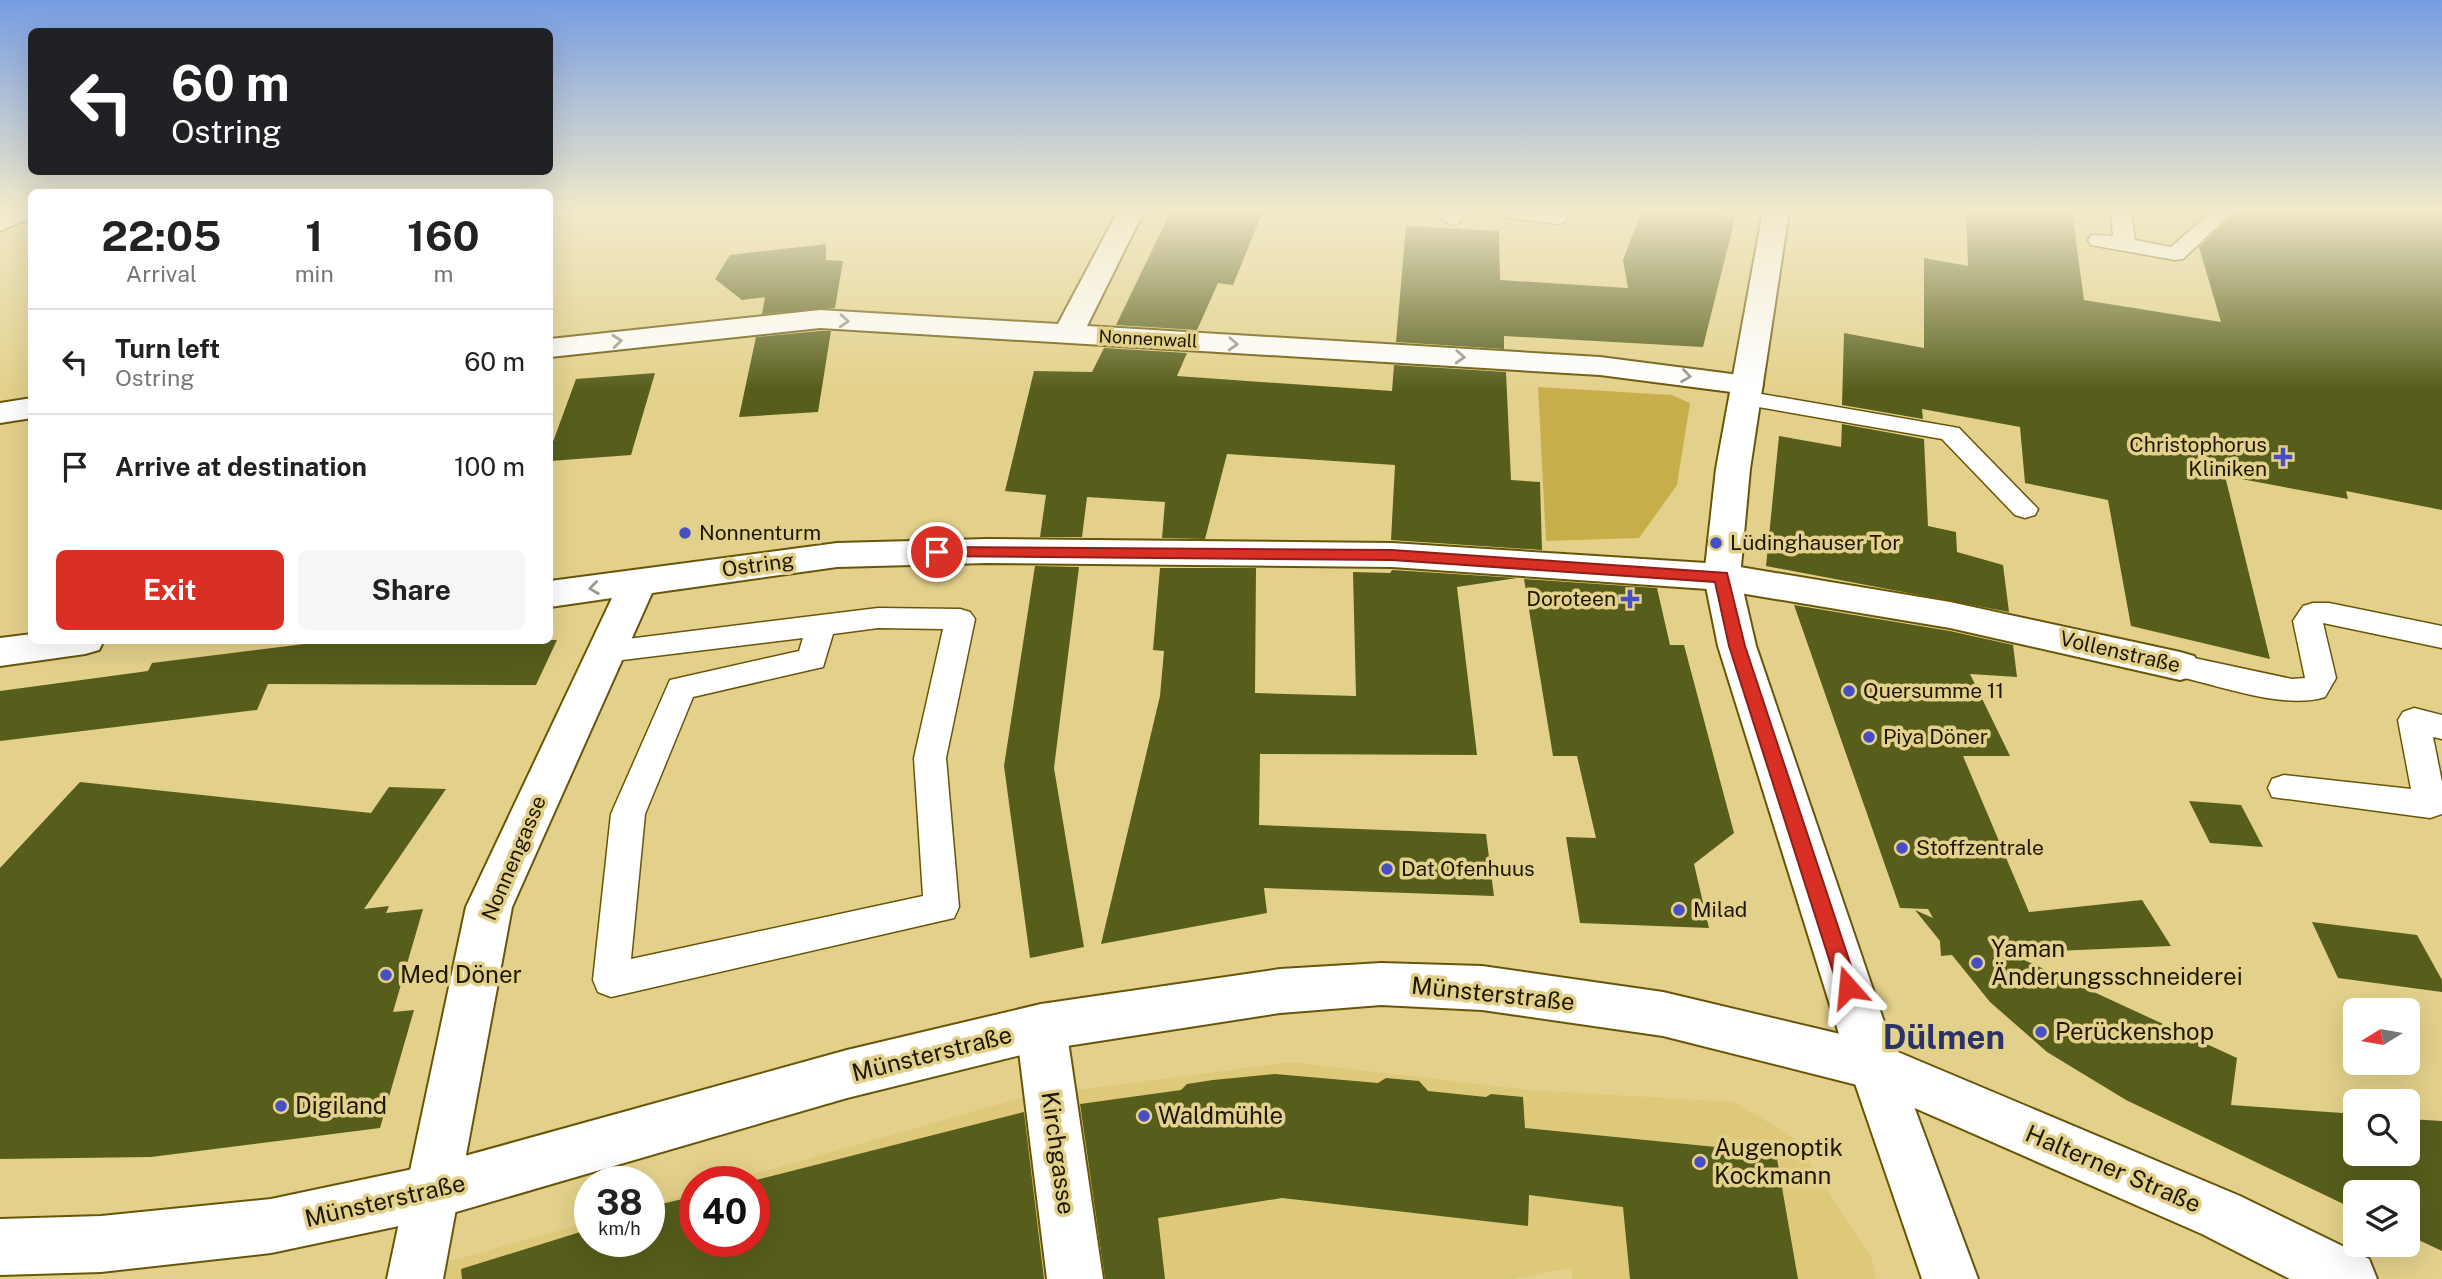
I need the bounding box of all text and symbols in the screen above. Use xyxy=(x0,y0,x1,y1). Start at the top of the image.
text: 60 m xyxy=(171,54,290,112)
icon: left xyxy=(56,56,147,147)
text: Ostring xyxy=(171,113,282,150)
text: 22:05 xyxy=(101,211,221,260)
text: 1 xyxy=(305,211,323,260)
text: 160 xyxy=(407,211,480,260)
text: Arrival xyxy=(126,260,197,287)
text: min xyxy=(295,260,334,287)
text: m xyxy=(433,260,453,287)
one-way arrow xyxy=(838,313,849,328)
street label: Nonnenwall xyxy=(1098,325,1198,352)
text: Turn left xyxy=(115,333,220,364)
one-way arrow xyxy=(611,333,623,348)
one-way arrow xyxy=(1227,336,1238,351)
icon: left xyxy=(56,343,94,381)
text: 60 m xyxy=(464,346,525,377)
one-way arrow xyxy=(1455,349,1466,364)
text: Ostring xyxy=(115,364,195,391)
one-way arrow xyxy=(1681,368,1692,383)
place label: Christophorus Kliniken xyxy=(2129,432,2267,481)
marker: Christophorus Kliniken xyxy=(2273,447,2293,467)
icon: arrive xyxy=(56,448,94,486)
text: Arrive at destination xyxy=(115,451,367,482)
text: 100 m xyxy=(454,451,525,482)
place label: Nonnenturm xyxy=(699,520,821,545)
pin xyxy=(907,522,967,582)
marker: Nonnenturm xyxy=(677,525,693,541)
place label: Lüdinghauser Tor xyxy=(1730,530,1900,555)
icon: arrive xyxy=(918,533,956,571)
marker: Lüdinghauser Tor xyxy=(1708,535,1724,551)
street label: Ostring xyxy=(720,547,796,582)
button: Exit xyxy=(56,550,284,630)
button: Share xyxy=(298,550,525,630)
one-way arrow xyxy=(588,580,600,595)
place label: Doroteen xyxy=(1526,586,1616,611)
marker: Doroteen xyxy=(1622,591,1638,607)
street label: Vollenstraße xyxy=(2057,625,2183,678)
place label: Quersumme 11 xyxy=(1863,678,2004,703)
marker: Quersumme 11 xyxy=(1841,683,1857,699)
place label: Piya Döner xyxy=(1883,724,1988,749)
marker: Piya Döner xyxy=(1861,729,1877,745)
street label: Nonnengasse xyxy=(476,792,551,924)
place label: Stoffzentrale xyxy=(1916,835,2044,860)
marker: Stoffzentrale xyxy=(1894,840,1910,856)
place label: Dat Ofenhuus xyxy=(1401,856,1535,881)
marker: Dat Ofenhuus xyxy=(1379,861,1395,877)
place label: Milad xyxy=(1693,897,1747,922)
marker: Milad xyxy=(1671,902,1687,918)
place label: Yaman Änderungsschneiderei xyxy=(1991,934,2243,990)
position arrow xyxy=(1811,950,1885,1024)
marker: Yaman Änderungsschneiderei xyxy=(1969,955,1985,971)
place label: Med Döner xyxy=(400,960,522,988)
marker: Med Döner xyxy=(378,967,394,983)
street label: Münsterstraße xyxy=(1410,971,1576,1016)
north arrow xyxy=(2343,998,2420,1074)
map controls xyxy=(2343,998,2420,1257)
place label: Perückenshop xyxy=(2055,1017,2214,1045)
district label: Dülmen xyxy=(1883,1018,2005,1056)
street label: Münsterstraße xyxy=(849,1020,1015,1086)
marker: Perückenshop xyxy=(2033,1024,2049,1040)
button: search xyxy=(2343,1089,2420,1166)
street label: Kirchgasse xyxy=(1037,1090,1081,1216)
place label: Digiland xyxy=(295,1091,387,1119)
marker: Digiland xyxy=(273,1098,289,1114)
place label: Waldmühle xyxy=(1158,1101,1283,1129)
marker: Waldmühle xyxy=(1136,1108,1152,1124)
street label: Halterner Straße xyxy=(2022,1119,2205,1218)
place label: Augenoptik Kockmann xyxy=(1714,1133,1843,1189)
marker: Augenoptik Kockmann xyxy=(1692,1154,1708,1170)
speed limit sign: 40 xyxy=(679,1166,770,1257)
street label: Münsterstraße xyxy=(302,1168,468,1232)
button: layers xyxy=(2343,1180,2420,1257)
text: 38 xyxy=(596,1182,643,1223)
text: km/h xyxy=(598,1218,641,1239)

